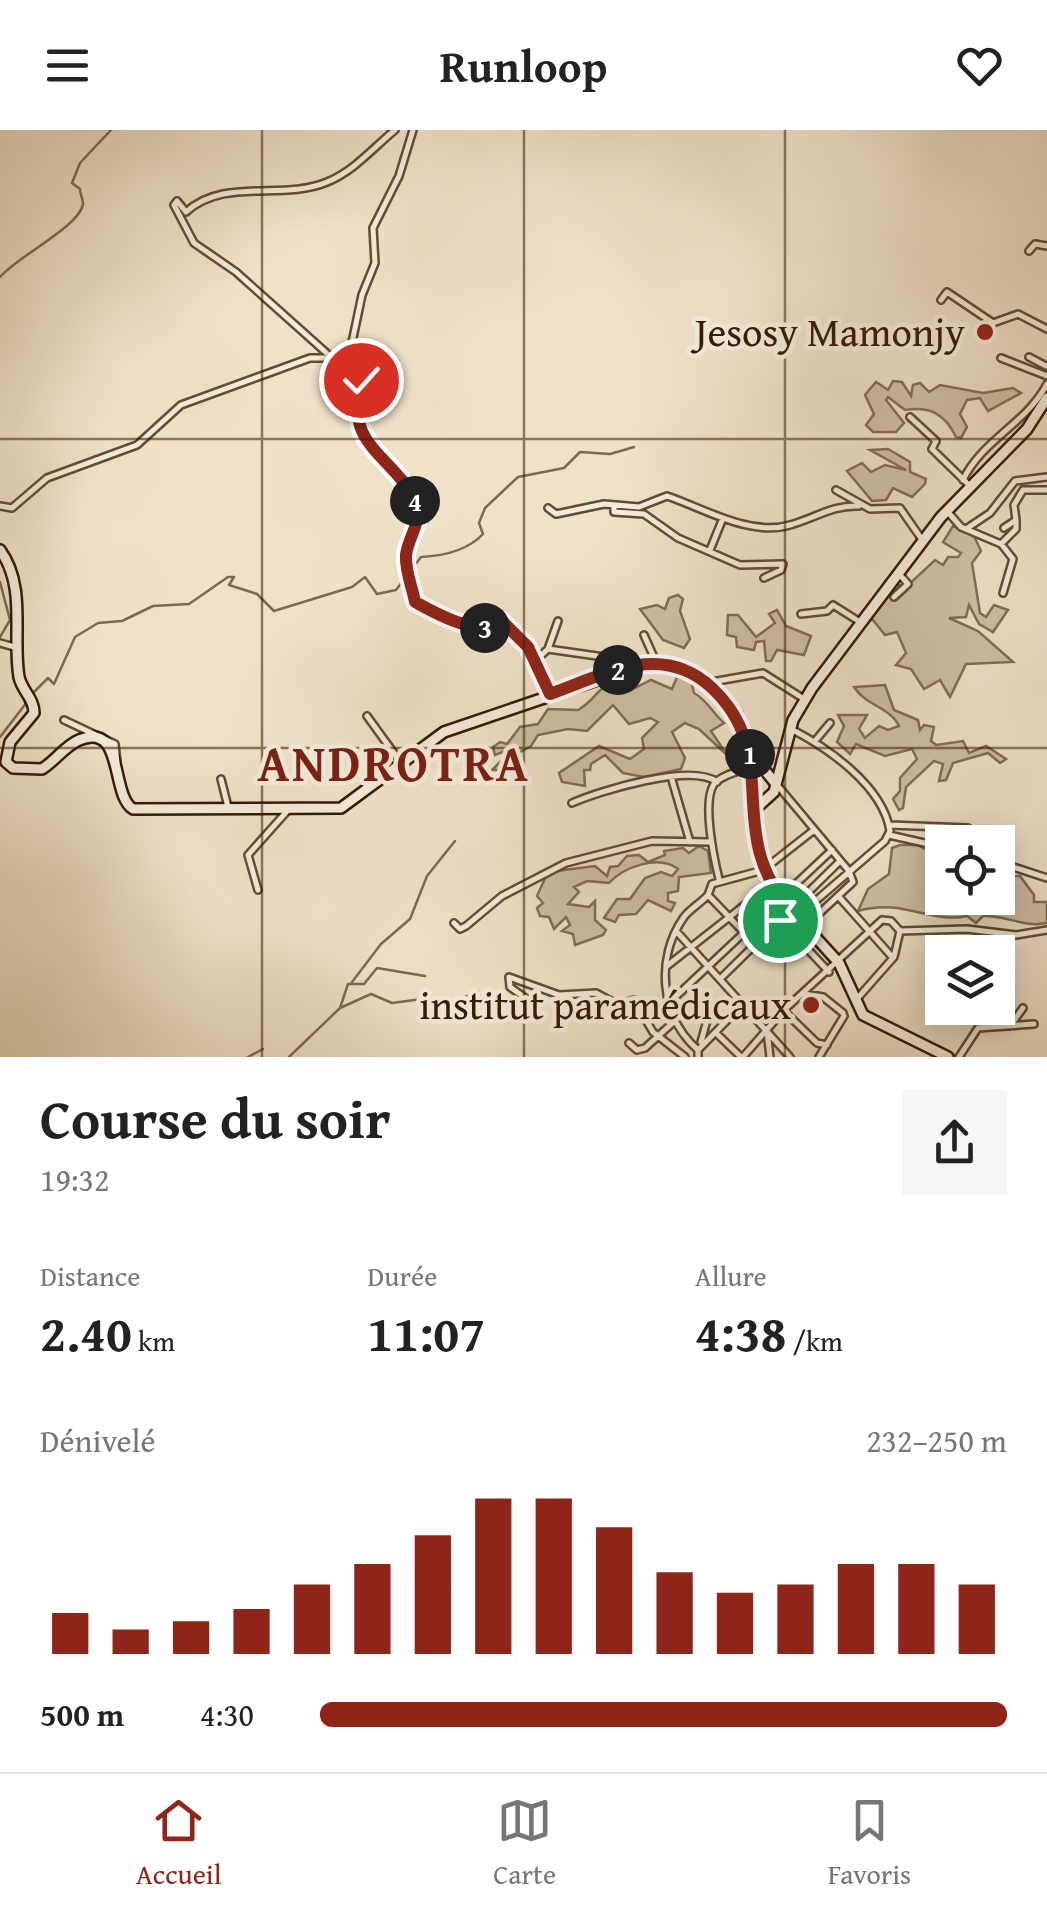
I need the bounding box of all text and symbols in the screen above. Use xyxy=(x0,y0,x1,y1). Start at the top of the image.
text: Runloop xyxy=(440,33,607,98)
icon: menu xyxy=(40,38,95,93)
icon: heart xyxy=(952,38,1007,93)
place label: Jesosy Mamonjy xyxy=(690,302,965,361)
marker: Jesosy Mamonjy xyxy=(974,321,996,343)
pin xyxy=(319,338,404,423)
icon: check xyxy=(334,353,389,408)
pin: 4 xyxy=(390,476,440,526)
text: 4 xyxy=(408,480,422,521)
pin: 3 xyxy=(460,603,510,653)
text: 3 xyxy=(478,607,492,648)
pin: 2 xyxy=(593,645,643,695)
text: 2 xyxy=(611,649,625,690)
district label: ANDROTRA xyxy=(258,726,530,799)
pin: 1 xyxy=(725,729,775,779)
text: 1 xyxy=(743,733,757,774)
map controls xyxy=(925,825,1015,1025)
button: locate xyxy=(925,825,1015,915)
pin xyxy=(738,878,823,963)
icon: arrive xyxy=(753,893,808,948)
button: layers xyxy=(925,935,1015,1025)
place label: institut paramédicaux xyxy=(419,975,792,1034)
marker: institut paramédicaux xyxy=(800,994,822,1016)
text: Course du soir xyxy=(40,1078,390,1158)
button: share xyxy=(902,1090,1007,1195)
text: 19:32 xyxy=(40,1156,109,1203)
text: Distance xyxy=(40,1255,140,1296)
text: Durée xyxy=(367,1255,437,1296)
text: Allure xyxy=(695,1255,767,1296)
text: 2.40 xyxy=(40,1296,132,1369)
text: 11:07 xyxy=(367,1296,485,1369)
text: 4:38 xyxy=(695,1296,787,1369)
text: km xyxy=(132,1320,175,1361)
text: /km xyxy=(787,1320,843,1361)
text: Dénivelé xyxy=(40,1417,156,1464)
text: 232–250 m xyxy=(866,1417,1007,1464)
text: 500 m xyxy=(40,1691,124,1738)
text: 4:30 xyxy=(200,1691,254,1738)
tab: Accueil xyxy=(136,1793,222,1894)
tab: Carte xyxy=(493,1793,556,1894)
tab: Favoris xyxy=(828,1793,911,1894)

